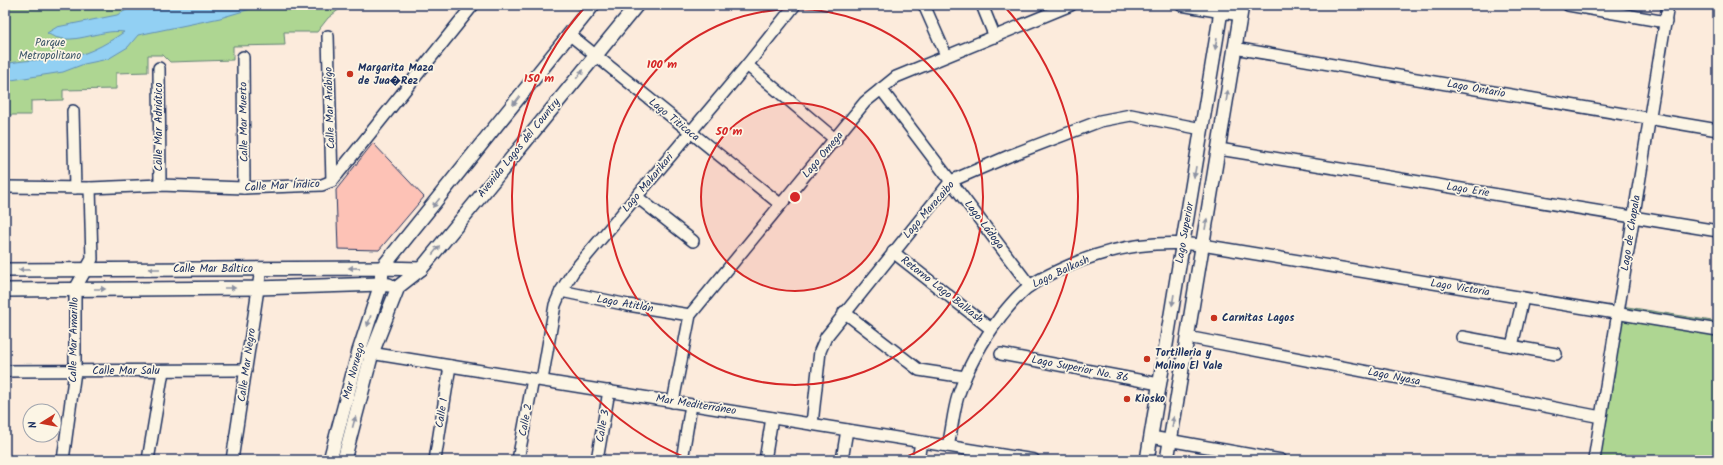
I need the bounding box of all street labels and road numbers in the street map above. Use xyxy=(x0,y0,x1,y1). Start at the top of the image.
street label: Calle Mar Arábigo xyxy=(320,66,340,150)
street label: Lago Ontario xyxy=(1445,75,1507,103)
street label: Calle Mar Muerto xyxy=(234,82,254,162)
street label: Calle Mar Adriático xyxy=(150,83,168,171)
street label: Avenida Lagos del Country xyxy=(473,94,565,202)
street label: Lago Titicaca xyxy=(645,94,703,146)
street label: Lago Omega xyxy=(798,128,848,182)
street label: Lago Makarikari xyxy=(618,149,679,217)
street label: Calle Mar Índico xyxy=(244,175,320,197)
street label: Lago Maracaibo xyxy=(899,177,959,243)
street label: Lago Erie xyxy=(1445,178,1491,202)
street label: Lago de Chapala xyxy=(1616,194,1646,272)
street label: Lago Ládoga xyxy=(959,196,1009,254)
street label: Lago Superior xyxy=(1171,200,1199,265)
street label: Lago Balkash xyxy=(1029,251,1093,293)
street label: Retorno Lago Balkash xyxy=(897,252,987,328)
street label: Calle Mar Báltico xyxy=(173,260,253,278)
street label: Lago Victoria xyxy=(1429,274,1491,302)
street label: Lago Atitlán xyxy=(595,290,655,318)
street label: Calle Mar Amarillo xyxy=(64,297,84,383)
street label: Calle Mar Negro xyxy=(233,327,261,403)
street label: Mar Noruego xyxy=(338,340,370,402)
street label: Lago Superior No. 86 xyxy=(1030,351,1130,387)
street label: Calle Mar Salu xyxy=(92,362,160,380)
street label: Lago Nyasa xyxy=(1366,363,1422,391)
street label: Mar Mediterráneo xyxy=(655,390,737,420)
street label: Calle 1 xyxy=(431,397,453,429)
street label: Calle 2 xyxy=(514,402,538,438)
street label: Calle 3 xyxy=(591,408,615,444)

